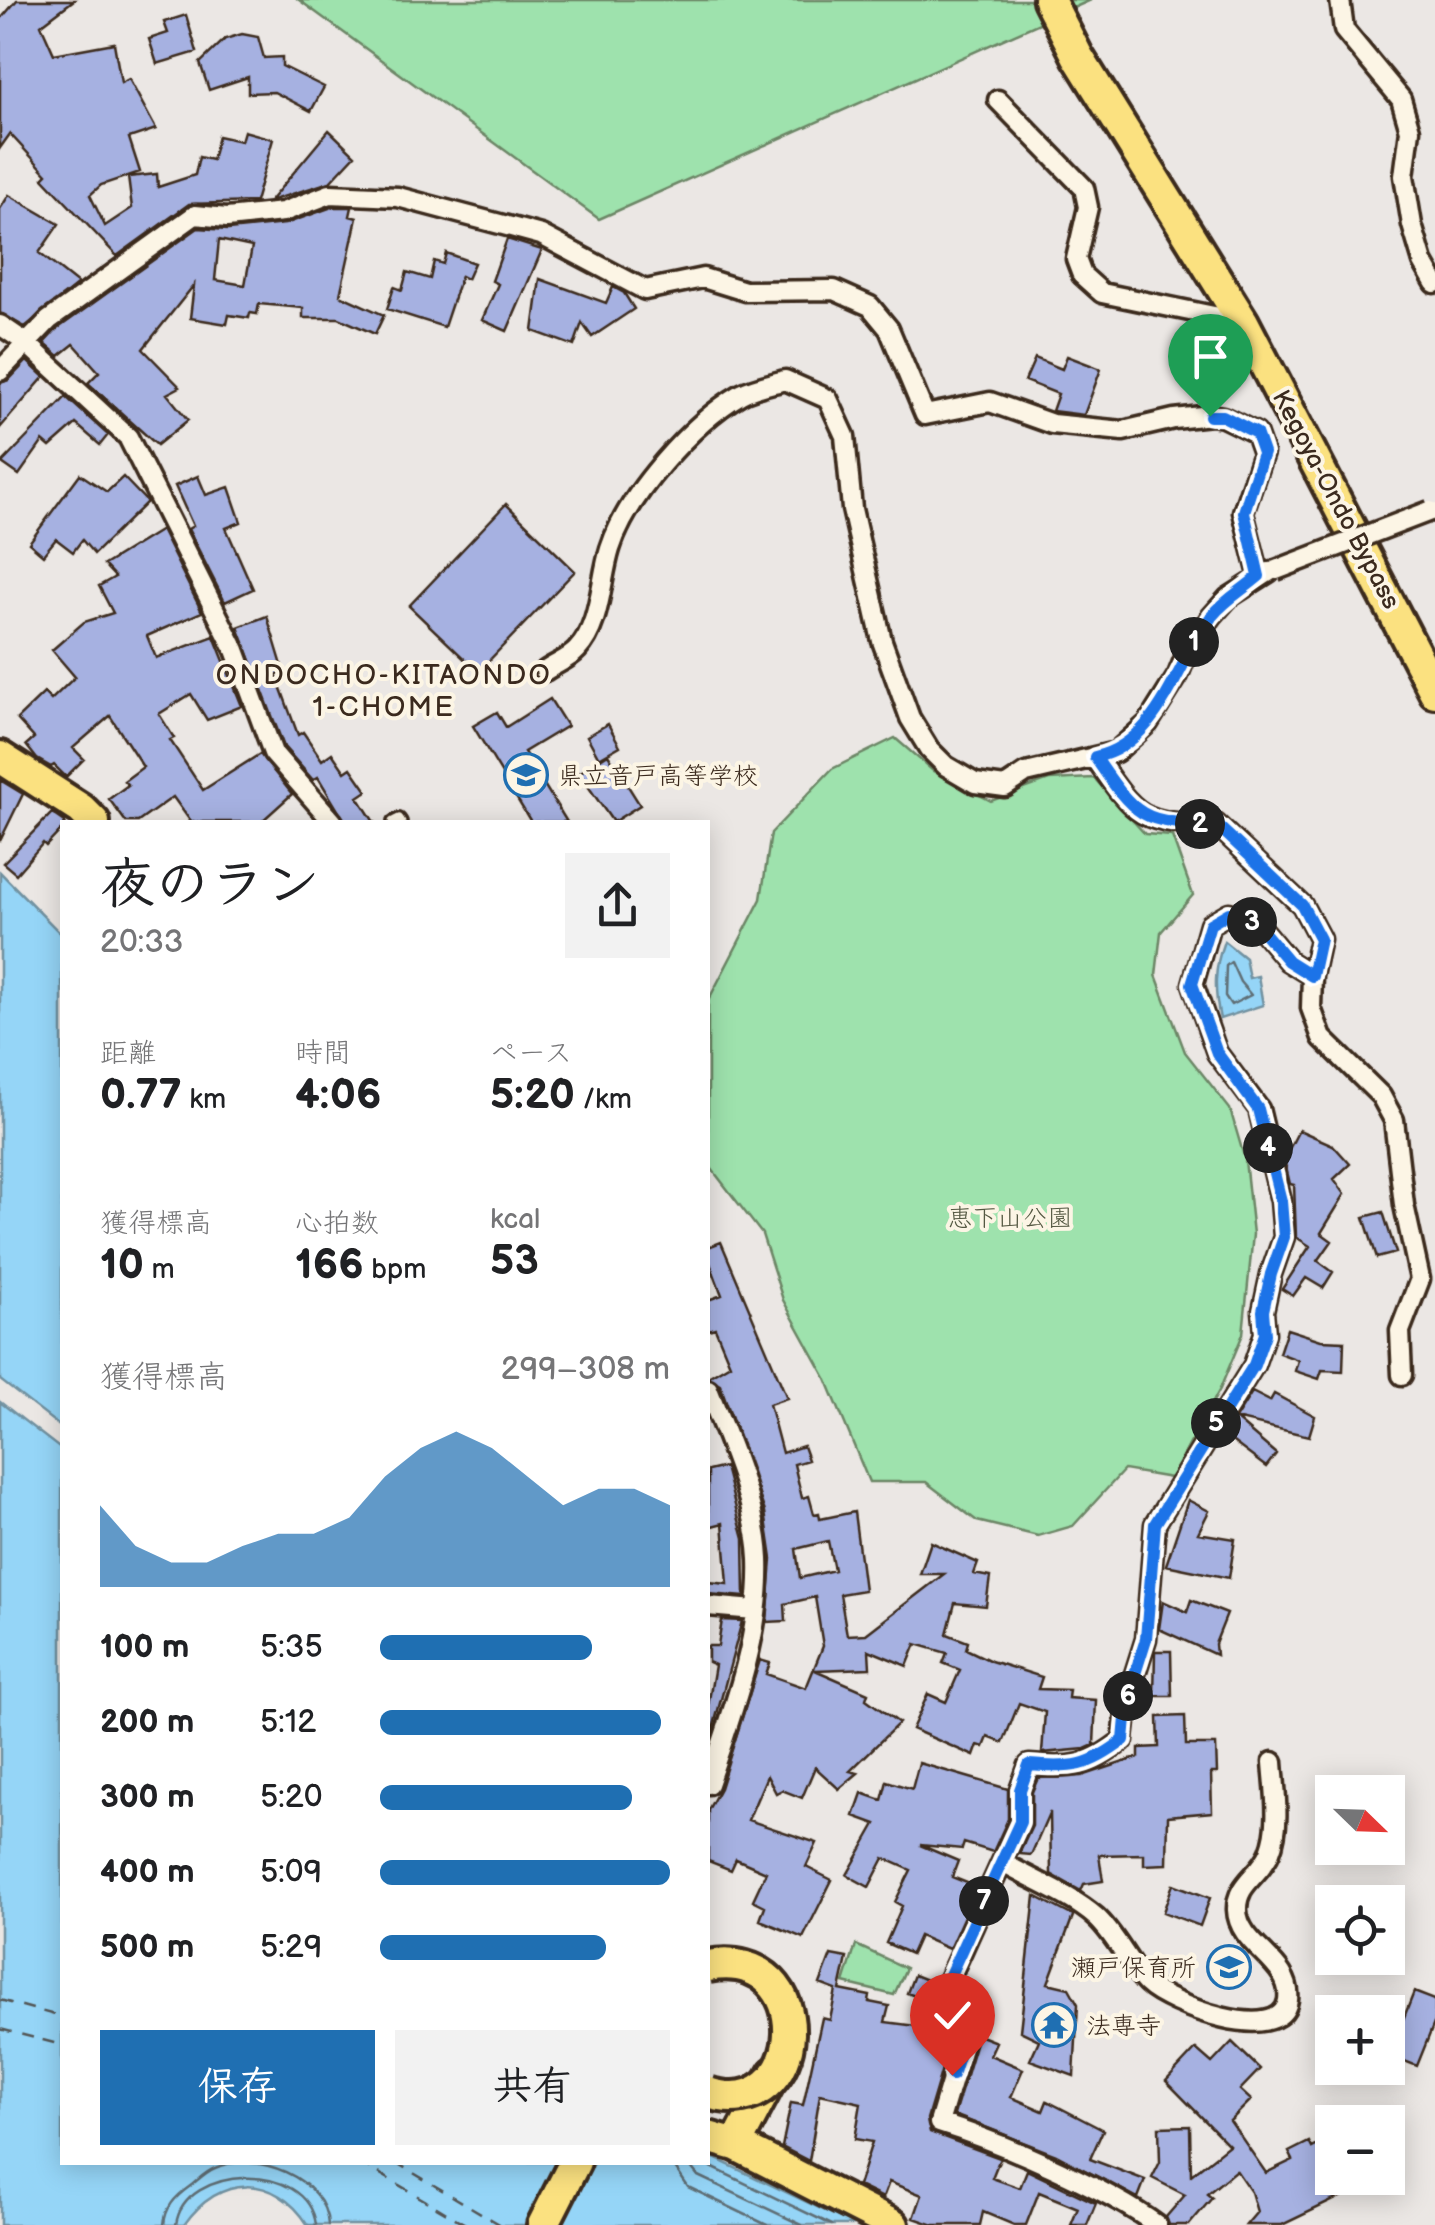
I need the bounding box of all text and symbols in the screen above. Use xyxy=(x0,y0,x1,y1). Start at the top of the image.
pin xyxy=(1168,314,1253,417)
icon: arrive xyxy=(1183,329,1238,384)
street label: Kegoya-Ondo Bypass xyxy=(1265,385,1406,614)
pin: 1 xyxy=(1169,617,1219,667)
text: 1 xyxy=(1188,625,1200,658)
district label: ONDOCHO-KITAONDO 1-CHOME xyxy=(216,659,552,724)
school or university icon: 県立音戸高等学校 xyxy=(503,752,549,798)
place label: 県立音戸高等学校 xyxy=(558,761,758,792)
pin: 2 xyxy=(1175,799,1225,849)
text: 2 xyxy=(1192,807,1208,840)
text: 夜のラン xyxy=(100,852,320,919)
button: share xyxy=(565,853,670,958)
pin: 3 xyxy=(1227,897,1277,947)
text: 3 xyxy=(1244,905,1260,938)
text: 20:33 xyxy=(100,923,184,962)
text: 距離 xyxy=(100,1037,156,1070)
text: 時間 xyxy=(295,1037,351,1070)
text: ペース xyxy=(490,1037,572,1070)
text: 0.77 xyxy=(100,1070,182,1121)
text: 4:06 xyxy=(295,1070,381,1121)
text: 5:20 xyxy=(490,1070,575,1121)
text: km xyxy=(182,1083,226,1116)
text: /km xyxy=(575,1083,632,1116)
pin: 4 xyxy=(1243,1123,1293,1173)
text: 4 xyxy=(1260,1131,1276,1164)
text: kcal xyxy=(490,1203,540,1236)
park label: 恵下山公園 xyxy=(947,1203,1073,1234)
text: 獲得標高 xyxy=(100,1207,212,1240)
text: 心拍数 xyxy=(295,1207,379,1240)
text: 53 xyxy=(490,1236,539,1287)
text: 10 xyxy=(100,1240,144,1291)
text: 166 xyxy=(295,1240,364,1291)
text: m xyxy=(144,1253,175,1286)
text: bpm xyxy=(364,1253,426,1286)
text: 299–308 m xyxy=(501,1350,670,1389)
text: 獲得標高 xyxy=(100,1358,228,1397)
pin: 5 xyxy=(1191,1398,1241,1448)
text: 5 xyxy=(1208,1406,1224,1439)
text: 100 m xyxy=(100,1628,189,1667)
text: 5:35 xyxy=(260,1628,323,1667)
pin: 6 xyxy=(1103,1671,1153,1721)
text: 6 xyxy=(1120,1679,1136,1712)
text: 200 m xyxy=(100,1703,194,1742)
text: 5:12 xyxy=(260,1703,316,1742)
north arrow xyxy=(1315,1775,1405,1865)
map controls xyxy=(1315,1775,1405,2195)
text: 300 m xyxy=(100,1778,195,1817)
text: 5:20 xyxy=(260,1778,323,1817)
text: 400 m xyxy=(100,1853,195,1892)
text: 5:09 xyxy=(260,1853,322,1892)
pin: 7 xyxy=(959,1876,1009,1926)
text: 7 xyxy=(976,1884,992,1917)
button: locate xyxy=(1315,1885,1405,1975)
text: 500 m xyxy=(100,1928,194,1967)
text: 5:29 xyxy=(260,1928,322,1967)
school or university icon: 瀬戸保育所 xyxy=(1206,1944,1252,1990)
place label: 瀬戸保育所 xyxy=(1071,1953,1196,1984)
pin xyxy=(910,1973,995,2076)
icon: check xyxy=(925,1988,980,2043)
button: + xyxy=(1315,1995,1405,2085)
temple icon: 法専寺 xyxy=(1031,2002,1077,2048)
place label: 法専寺 xyxy=(1086,2011,1161,2042)
button: 保存 xyxy=(100,2030,375,2145)
button: 共有 xyxy=(395,2030,670,2145)
button: − xyxy=(1315,2105,1405,2195)

